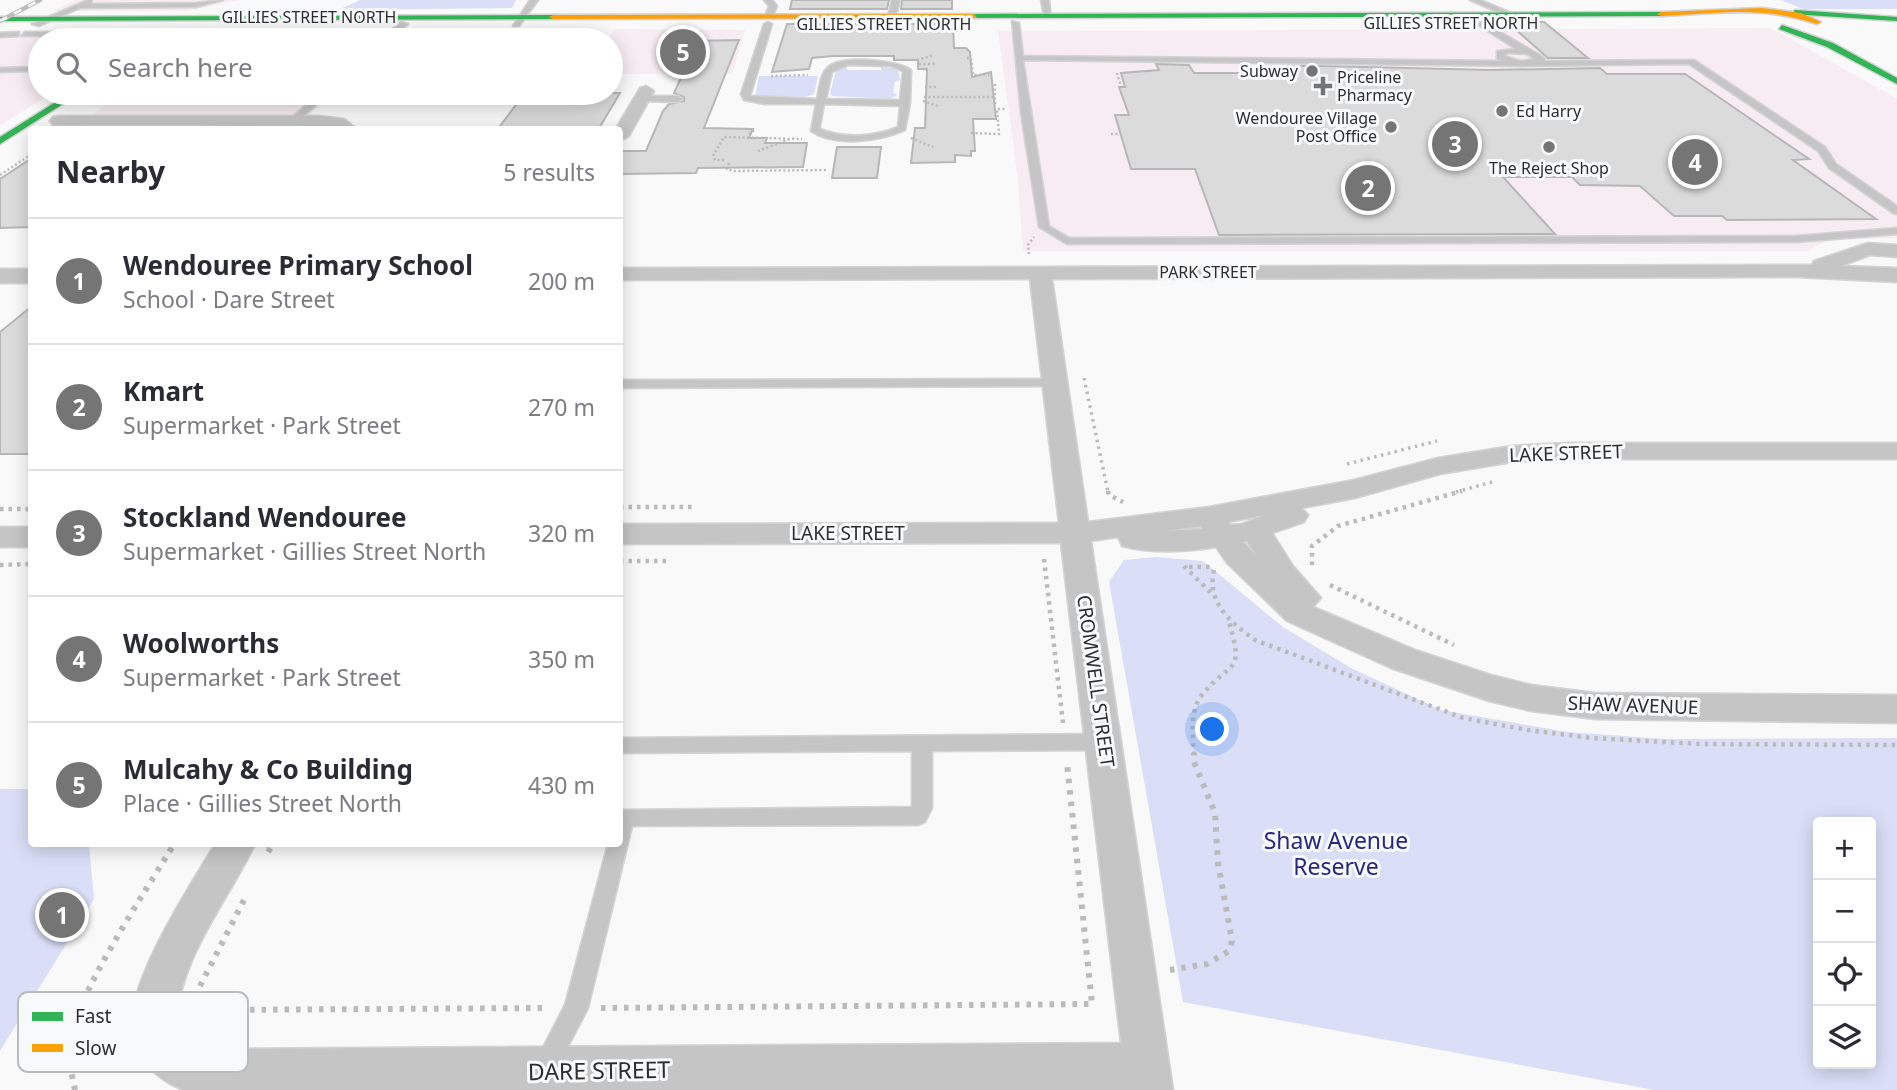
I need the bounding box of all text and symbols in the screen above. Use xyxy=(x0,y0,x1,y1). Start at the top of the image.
street label: GILLIES STREET NORTH xyxy=(222,6,396,28)
street label: GILLIES STREET NORTH xyxy=(1364,12,1538,34)
street label: GILLIES STREET NORTH xyxy=(797,13,971,35)
pin: 5 xyxy=(660,26,706,78)
search box xyxy=(28,28,623,105)
icon: search xyxy=(52,48,90,86)
text: Search here xyxy=(108,49,253,85)
place label: Subway xyxy=(1240,60,1299,82)
marker: Subway xyxy=(1304,63,1320,79)
place label: Priceline Pharmacy xyxy=(1337,66,1413,106)
marker: Priceline Pharmacy xyxy=(1315,78,1331,94)
place label: Ed Harry xyxy=(1516,100,1582,122)
marker: Ed Harry xyxy=(1494,103,1510,119)
place label: Wendouree Village Post Office xyxy=(1236,107,1377,147)
pin: 3 xyxy=(1432,118,1478,170)
marker: Wendouree Village Post Office xyxy=(1383,119,1399,135)
pin: 4 xyxy=(1672,136,1718,188)
marker: The Reject Shop xyxy=(1541,139,1557,155)
text: Nearby xyxy=(56,151,165,192)
text: 5 results xyxy=(503,156,595,188)
place label: The Reject Shop xyxy=(1489,157,1609,179)
pin: 2 xyxy=(1345,162,1391,214)
text: Wendouree Primary School xyxy=(123,247,473,283)
street label: PARK STREET xyxy=(1159,261,1257,283)
text: 1 xyxy=(72,265,86,297)
text: 200 m xyxy=(528,265,595,297)
text: School · Dare Street xyxy=(123,283,335,315)
text: Kmart xyxy=(123,373,204,409)
text: 2 xyxy=(72,391,86,423)
text: 270 m xyxy=(528,391,595,423)
text: Supermarket · Park Street xyxy=(123,409,401,441)
street label: LAKE STREET xyxy=(1509,438,1624,468)
text: Stockland Wendouree xyxy=(123,499,407,535)
text: 3 xyxy=(72,517,86,549)
text: 320 m xyxy=(528,517,595,549)
street label: LAKE STREET xyxy=(791,520,905,546)
text: Supermarket · Gillies Street North xyxy=(123,535,486,567)
street label: CROMWELL STREET xyxy=(1071,593,1121,769)
text: Woolworths xyxy=(123,625,279,661)
text: 4 xyxy=(72,643,86,675)
text: 350 m xyxy=(528,643,595,675)
text: Supermarket · Park Street xyxy=(123,661,401,693)
street label: SHAW AVENUE xyxy=(1567,690,1699,720)
your location xyxy=(1195,712,1229,746)
text: Mulcahy & Co Building xyxy=(123,751,413,787)
text: 5 xyxy=(72,769,86,801)
text: 430 m xyxy=(528,769,595,801)
text: Place · Gillies Street North xyxy=(123,787,402,819)
map controls xyxy=(1813,817,1876,1069)
button: + xyxy=(1813,817,1876,880)
park label: Shaw Avenue Reserve xyxy=(1264,824,1408,882)
button: − xyxy=(1813,880,1876,943)
pin: 1 xyxy=(39,889,85,941)
button: locate xyxy=(1813,943,1876,1006)
legend xyxy=(18,992,248,1072)
text: Fast xyxy=(75,1003,112,1029)
button: layers xyxy=(1813,1006,1876,1069)
text: Slow xyxy=(75,1035,116,1061)
street label: DARE STREET xyxy=(528,1053,671,1087)

